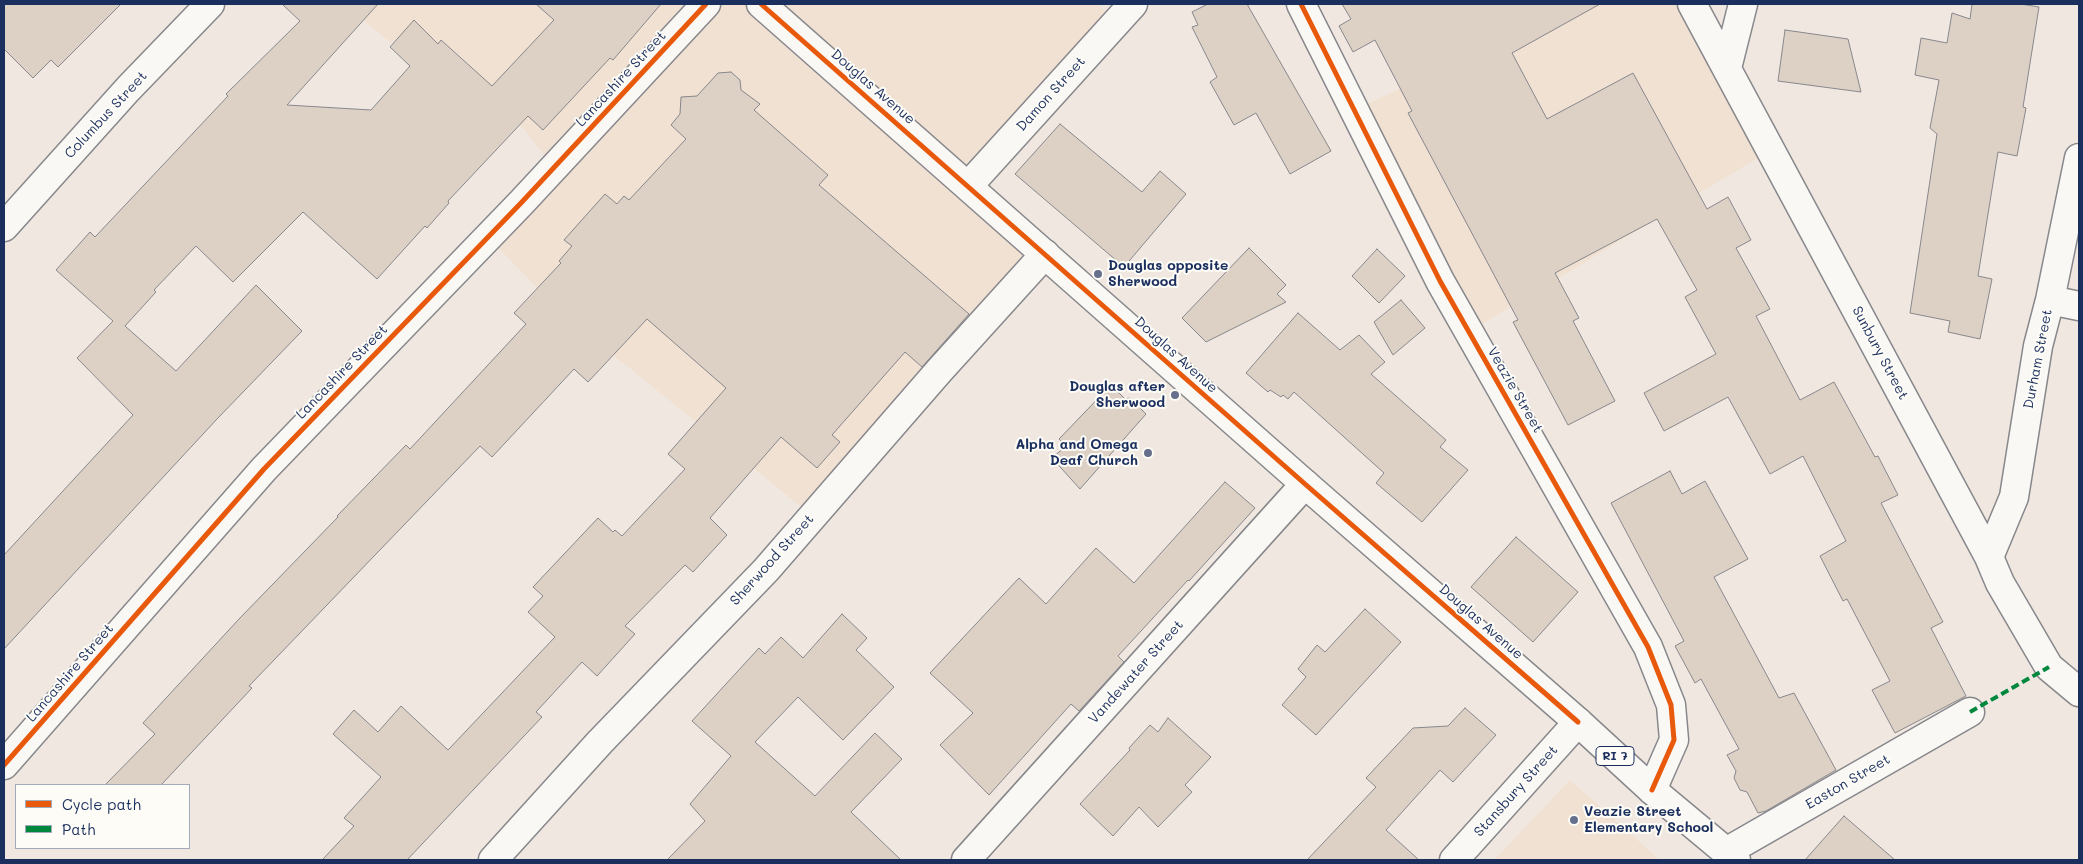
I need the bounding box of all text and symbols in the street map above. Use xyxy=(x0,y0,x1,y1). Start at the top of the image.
street label: Lancashire Street xyxy=(572,28,670,130)
street label: Douglas Avenue xyxy=(828,46,918,128)
street label: Damon Street xyxy=(1013,53,1089,135)
street label: Columbus Street xyxy=(61,68,151,162)
place label: Douglas opposite Sherwood xyxy=(1108,258,1228,290)
marker: Douglas opposite Sherwood xyxy=(1092,268,1104,280)
street label: Sunbury Street xyxy=(1848,303,1912,403)
street label: Durham Street xyxy=(2020,308,2056,410)
street label: Douglas Avenue xyxy=(1131,313,1221,397)
street label: Lancashire Street xyxy=(293,321,391,423)
street label: Veazie Street xyxy=(1484,344,1546,436)
place label: Douglas after Sherwood xyxy=(1069,379,1165,412)
marker: Douglas after Sherwood xyxy=(1169,389,1181,401)
place label: Alpha and Omega Deaf Church xyxy=(1016,437,1138,470)
marker: Alpha and Omega Deaf Church xyxy=(1142,447,1154,459)
street label: Sherwood Street xyxy=(727,511,817,609)
street label: Douglas Avenue xyxy=(1436,581,1526,663)
street label: Vandewater Street xyxy=(1085,617,1187,727)
street label: Lancashire Street xyxy=(23,621,117,725)
street label: Stansbury Street xyxy=(1471,742,1561,840)
road number: RI 7 xyxy=(1596,746,1634,766)
street label: Easton Street xyxy=(1803,751,1893,813)
legend xyxy=(15,784,190,849)
text: Cycle path xyxy=(62,794,141,814)
place label: Veazie Street Elementary School xyxy=(1584,804,1713,836)
marker: Veazie Street Elementary School xyxy=(1568,814,1580,826)
text: Path xyxy=(62,819,96,839)

